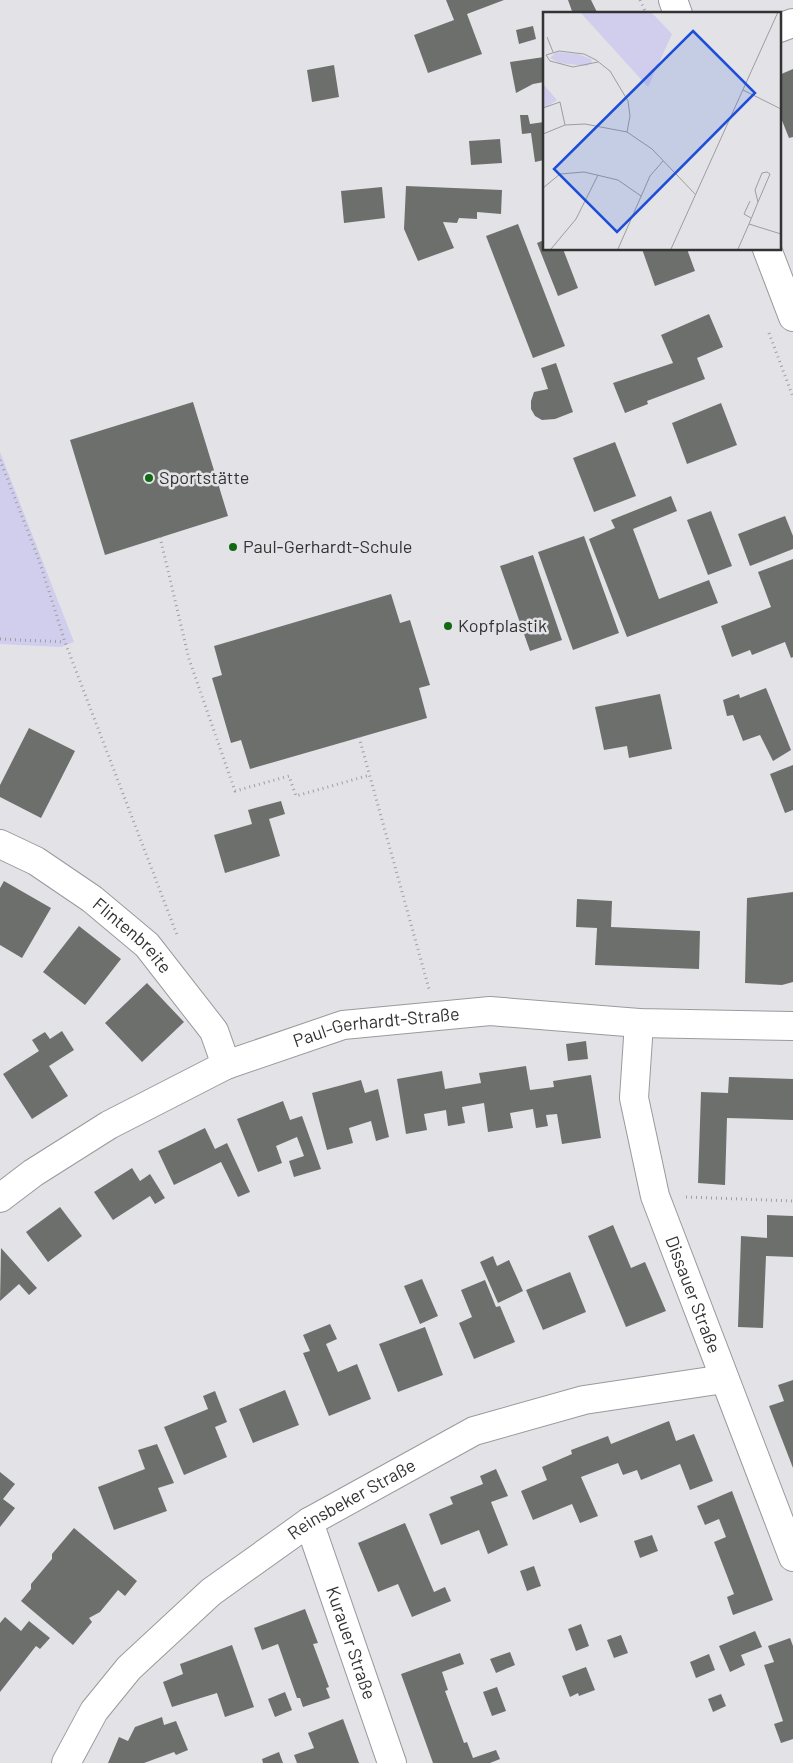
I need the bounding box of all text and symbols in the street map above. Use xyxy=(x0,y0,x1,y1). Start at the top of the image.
inset map xyxy=(543,12,780,250)
place label: Sportstätte xyxy=(159,466,249,488)
marker: Sportstätte xyxy=(143,472,155,484)
place label: Paul-Gerhardt-Schule xyxy=(243,535,412,557)
marker: Paul-Gerhardt-Schule xyxy=(227,541,239,553)
place label: Kopfplastik xyxy=(458,614,547,636)
marker: Kopfplastik xyxy=(442,620,454,632)
street label: Flintenbreite xyxy=(89,892,177,977)
street label: Paul-Gerhardt-Straße xyxy=(290,1002,460,1051)
street label: Dissauer Straße xyxy=(661,1233,726,1356)
street label: Reinsbeker Straße xyxy=(283,1453,419,1544)
street label: Kurauer Straße xyxy=(322,1583,381,1702)

